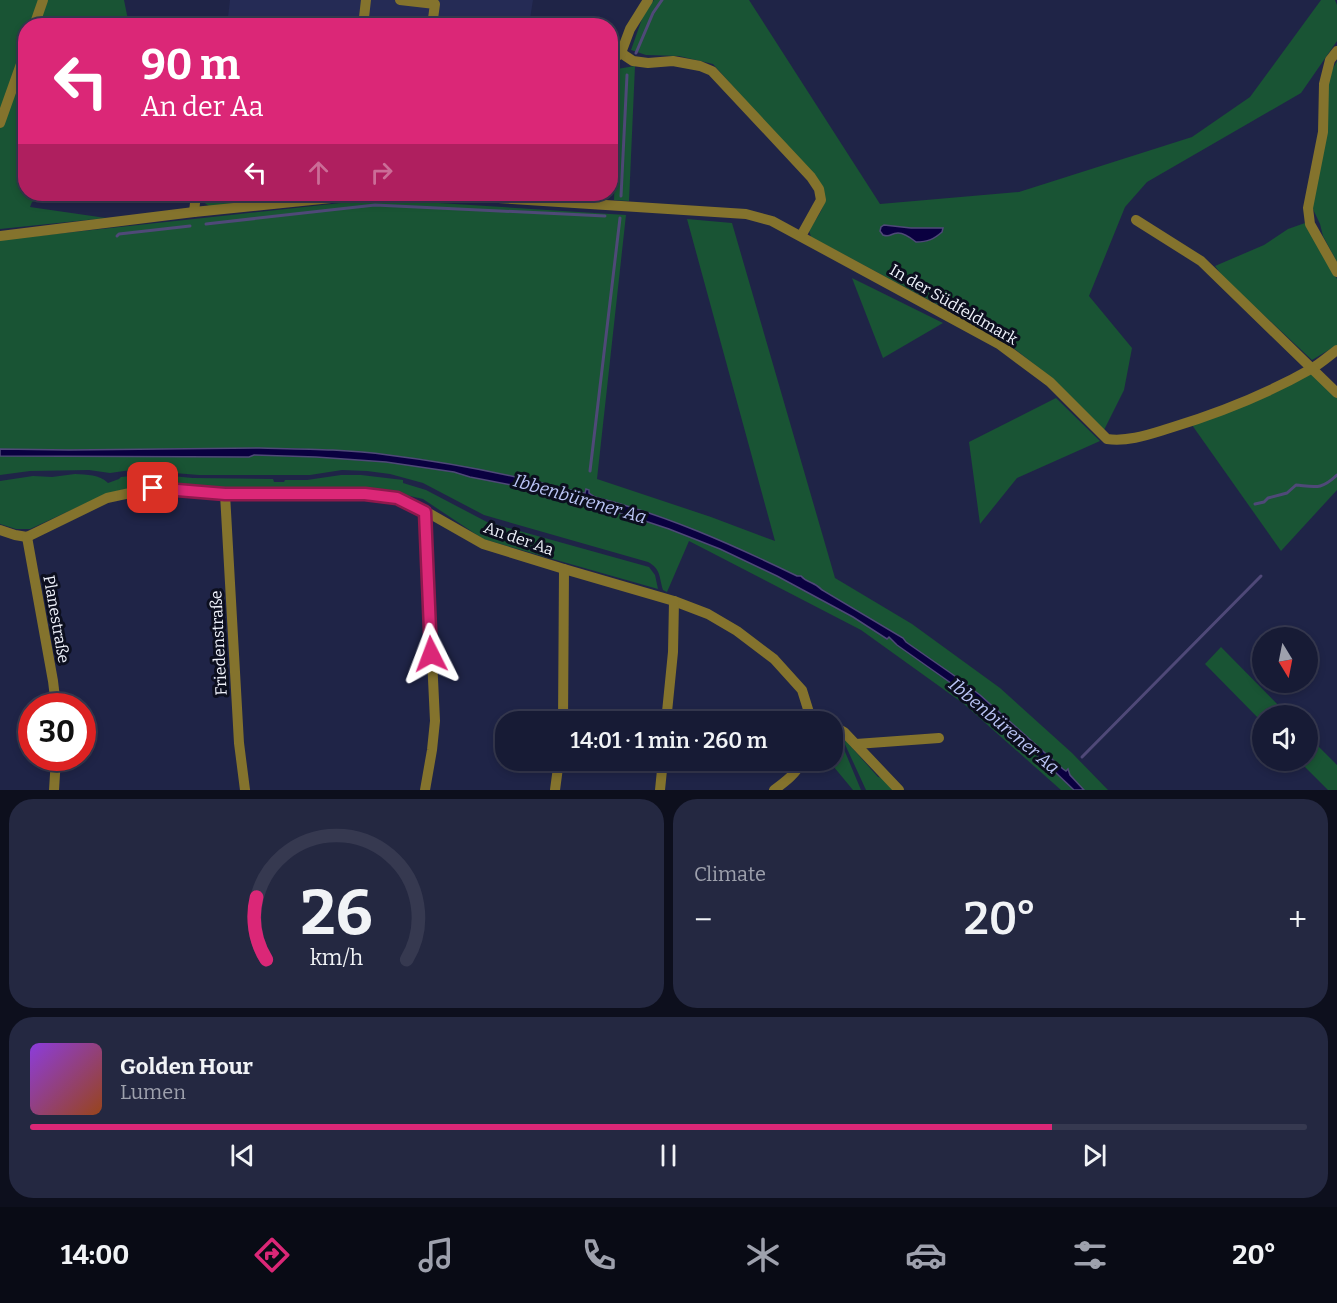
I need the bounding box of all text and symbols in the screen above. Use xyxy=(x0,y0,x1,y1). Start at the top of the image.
text: 90 m xyxy=(141,40,240,90)
icon: left xyxy=(42,42,120,120)
text: An der Aa xyxy=(141,91,264,123)
icon: left xyxy=(239,156,272,189)
icon: ahead xyxy=(302,156,335,189)
icon: right xyxy=(365,156,398,189)
street label: In der Südfeldmark xyxy=(886,260,1021,349)
pin xyxy=(127,462,178,513)
water label: Ibbenbürener Aa xyxy=(511,469,649,529)
icon: arrive xyxy=(136,471,169,504)
street label: An der Aa xyxy=(481,518,556,559)
street label: Planestraße xyxy=(39,574,74,665)
street label: Friedenstraße xyxy=(206,590,231,696)
position arrow xyxy=(399,622,463,686)
north arrow xyxy=(1252,627,1318,693)
map controls xyxy=(1252,627,1318,771)
water label: Ibbenbürener Aa xyxy=(944,673,1064,779)
speed limit sign: 30 xyxy=(18,693,96,771)
button: sound xyxy=(1252,705,1318,771)
text: 14:01 · 1 min · 260 m xyxy=(571,727,767,754)
text: Climate xyxy=(694,862,766,886)
text: 26 xyxy=(300,876,372,951)
text: 20° xyxy=(964,892,1037,946)
text: − xyxy=(694,900,712,940)
text: + xyxy=(1288,900,1307,940)
text: km/h xyxy=(310,946,363,972)
text: Golden Hour xyxy=(120,1053,253,1080)
text: Lumen xyxy=(120,1080,186,1104)
icon: previous xyxy=(226,1139,259,1172)
icon: pause xyxy=(652,1139,685,1172)
icon: next xyxy=(1078,1139,1111,1172)
icon: directions xyxy=(251,1234,293,1276)
icon: music xyxy=(415,1234,457,1276)
icon: phone xyxy=(578,1234,620,1276)
icon: climate xyxy=(742,1234,784,1276)
icon: car xyxy=(905,1234,947,1276)
icon: filters xyxy=(1069,1234,1111,1276)
text: 14:00 xyxy=(61,1239,129,1271)
text: 20° xyxy=(1232,1239,1276,1271)

